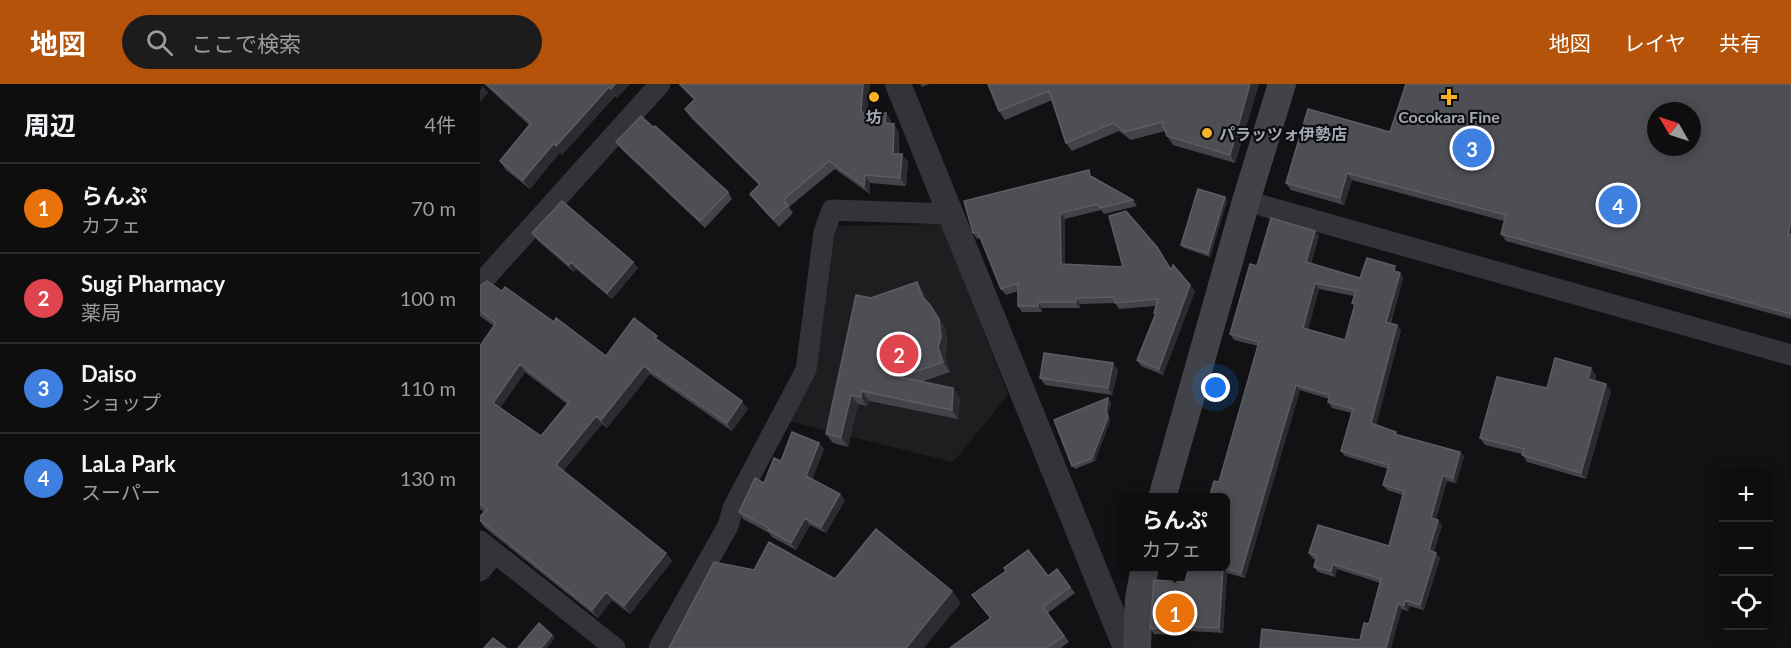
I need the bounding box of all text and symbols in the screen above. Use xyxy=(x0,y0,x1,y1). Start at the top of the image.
search box xyxy=(122,15,542,69)
text: 地図 xyxy=(30,26,86,60)
icon: search xyxy=(143,26,176,59)
text: ここで検索 xyxy=(191,30,301,57)
text: 地図 xyxy=(1549,30,1591,55)
text: レイヤ xyxy=(1624,30,1686,55)
text: 共有 xyxy=(1719,30,1761,55)
marker: 坊 xyxy=(867,90,881,104)
marker: Cocokara Fine xyxy=(1442,90,1456,104)
north arrow xyxy=(1647,102,1701,156)
place label: 坊 xyxy=(866,107,882,126)
place label: Cocokara Fine xyxy=(1398,107,1500,126)
text: 周辺 xyxy=(24,109,76,141)
text: 4件 xyxy=(424,112,456,136)
place label: パラッツォ伊勢店 xyxy=(1219,124,1347,143)
marker: パラッツォ伊勢店 xyxy=(1200,126,1214,140)
pin: 3 xyxy=(1452,126,1492,170)
text: らんぷ xyxy=(81,182,147,209)
pin: 4 xyxy=(1598,182,1638,228)
text: 1 xyxy=(38,196,49,220)
text: 70 m xyxy=(411,196,456,220)
text: カフェ xyxy=(81,213,141,237)
text: Sugi Pharmacy xyxy=(81,270,225,297)
text: 2 xyxy=(38,286,49,310)
text: 100 m xyxy=(400,286,456,310)
text: 薬局 xyxy=(81,300,121,324)
pin: 2 xyxy=(880,332,918,376)
text: Daiso xyxy=(81,360,137,387)
your location xyxy=(1201,373,1230,402)
text: 3 xyxy=(38,376,49,400)
text: 110 m xyxy=(400,376,456,400)
text: ショップ xyxy=(81,390,161,414)
text: LaLa Park xyxy=(81,450,176,477)
text: 4 xyxy=(38,466,49,490)
text: 130 m xyxy=(400,466,456,490)
map controls xyxy=(1719,468,1773,630)
button: + xyxy=(1719,468,1773,522)
text: スーパー xyxy=(81,480,161,504)
popup xyxy=(1119,493,1230,571)
text: らんぷ xyxy=(1141,506,1208,533)
button: − xyxy=(1719,522,1773,576)
text: カフェ xyxy=(1141,537,1201,561)
button: locate xyxy=(1719,576,1773,630)
pin: 1 xyxy=(1156,590,1194,636)

